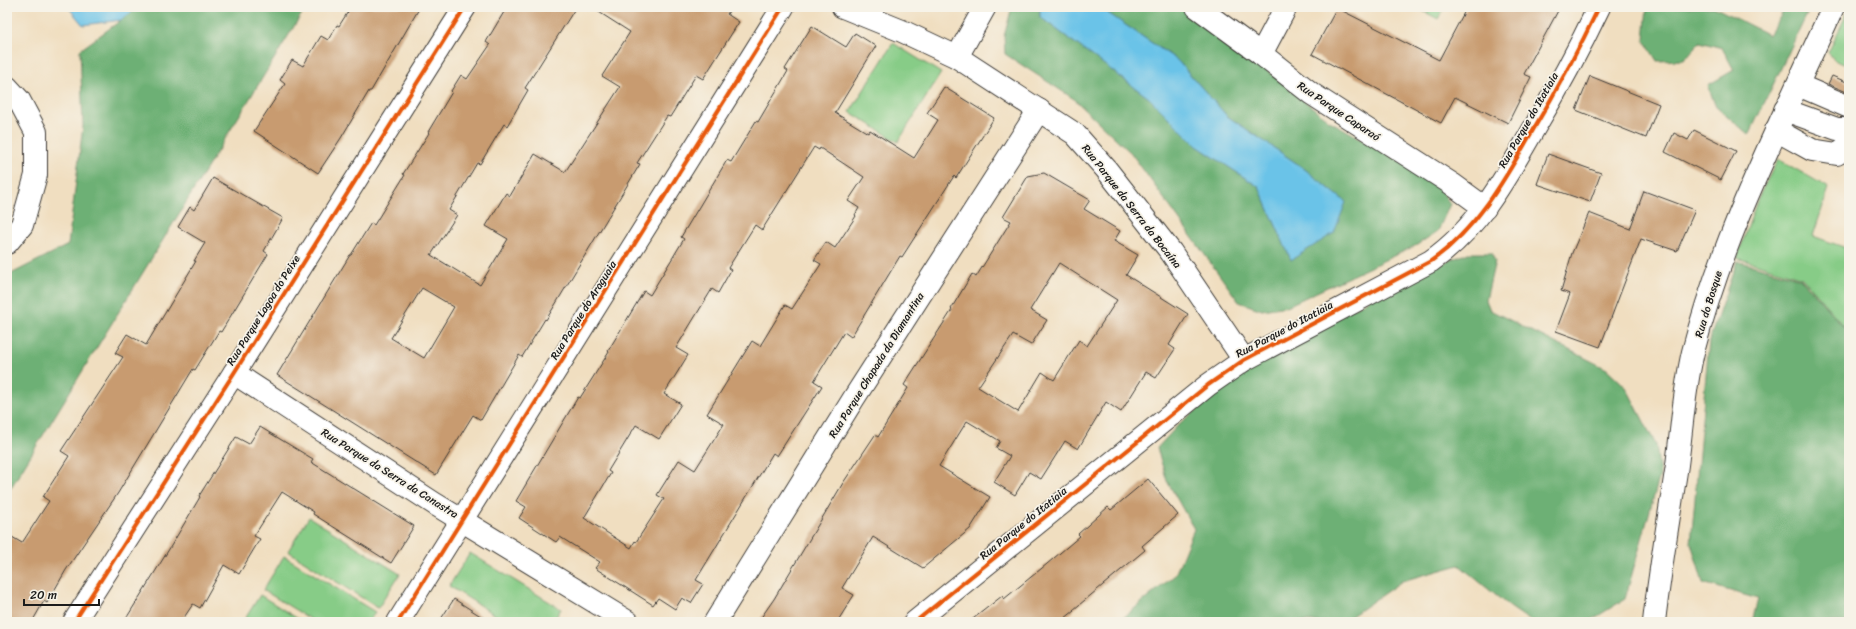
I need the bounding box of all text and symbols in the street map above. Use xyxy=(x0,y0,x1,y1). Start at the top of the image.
street label: Rua Parque do Itatiaia xyxy=(1493,68,1564,172)
street label: Rua Parque Caparaó xyxy=(1293,77,1384,147)
street label: Rua Parque da Serra da Bocaína xyxy=(1077,140,1187,273)
street label: Rua Parque Lagoa do Peixe xyxy=(222,250,306,369)
street label: Rua Parque do Araguaia xyxy=(545,256,622,364)
street label: Rua do Bosque xyxy=(1689,268,1728,340)
street label: Rua Parque Chapada da Diamantina xyxy=(824,288,930,442)
street label: Rua Parque do Itatiaia xyxy=(1232,295,1337,363)
street label: Rua Parque da Serra da Canastra xyxy=(317,423,463,524)
street label: Rua Parque do Itatiaia xyxy=(975,482,1072,565)
scale bar xyxy=(24,581,99,607)
text: 20 m xyxy=(30,584,57,606)

